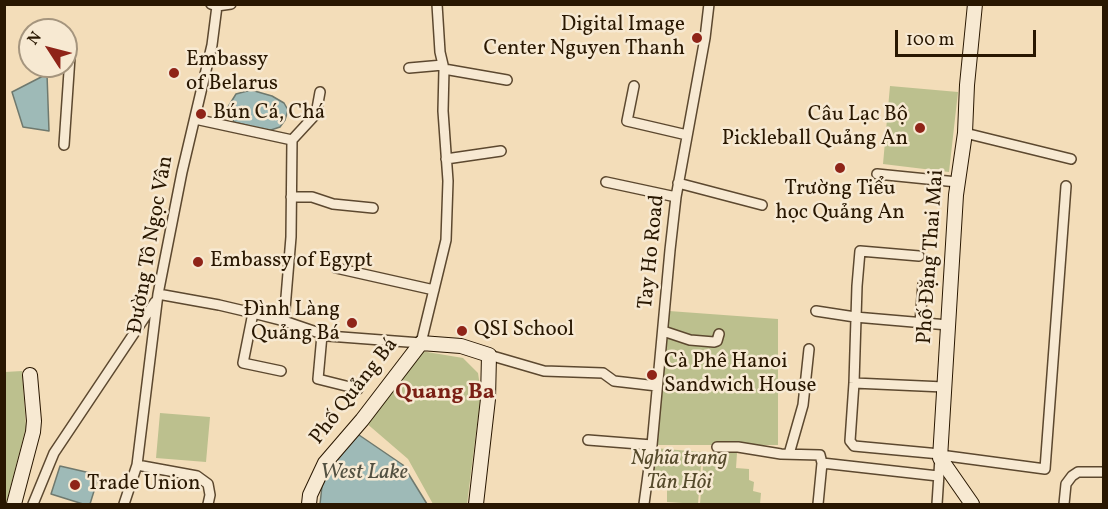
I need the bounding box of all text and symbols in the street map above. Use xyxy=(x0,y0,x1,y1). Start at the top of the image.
place label: Digital Image Center Nguyen Thanh xyxy=(483,13,685,63)
north arrow xyxy=(18,18,78,78)
scale bar xyxy=(898,18,1039,56)
text: N xyxy=(23,27,47,50)
text: 100 m xyxy=(906,28,955,53)
marker: Digital Image Center Nguyen Thanh xyxy=(690,31,704,45)
place label: Embassy of Belarus xyxy=(186,48,278,98)
marker: Embassy of Belarus xyxy=(167,66,181,80)
place label: Bún Cá, Chá xyxy=(213,101,325,127)
place label: Câu Lạc Bộ Pickleball Quảng An xyxy=(722,103,908,153)
marker: Bún Cá, Chá xyxy=(194,107,208,121)
marker: Câu Lạc Bộ Pickleball Quảng An xyxy=(913,121,927,135)
street label: Đường Tô Ngọc Vân xyxy=(124,154,180,336)
marker: Trường Tiểu học Quảng An xyxy=(833,161,847,175)
street label: Phố Đặng Thai Mai xyxy=(913,169,951,345)
place label: Trường Tiểu học Quảng An xyxy=(775,177,905,227)
street label: Tay Ho Road xyxy=(634,193,672,311)
place label: Embassy of Egypt xyxy=(210,249,373,275)
marker: Embassy of Egypt xyxy=(191,255,205,269)
place label: Đình Làng Quảng Bá xyxy=(244,298,340,348)
marker: Đình Làng Quảng Bá xyxy=(345,316,359,330)
place label: QSI School xyxy=(474,318,574,344)
marker: QSI School xyxy=(455,324,469,338)
street label: Phố Quảng Bá xyxy=(305,334,405,450)
place label: Cà Phê Hanoi Sandwich House xyxy=(664,350,816,400)
marker: Cà Phê Hanoi Sandwich House xyxy=(645,368,659,382)
district label: Quang Ba xyxy=(395,381,495,407)
park label: Nghĩa trang Tân Hội xyxy=(631,447,727,497)
water label: West Lake xyxy=(320,461,408,487)
place label: Trade Union xyxy=(87,472,200,498)
marker: Trade Union xyxy=(68,478,82,492)

